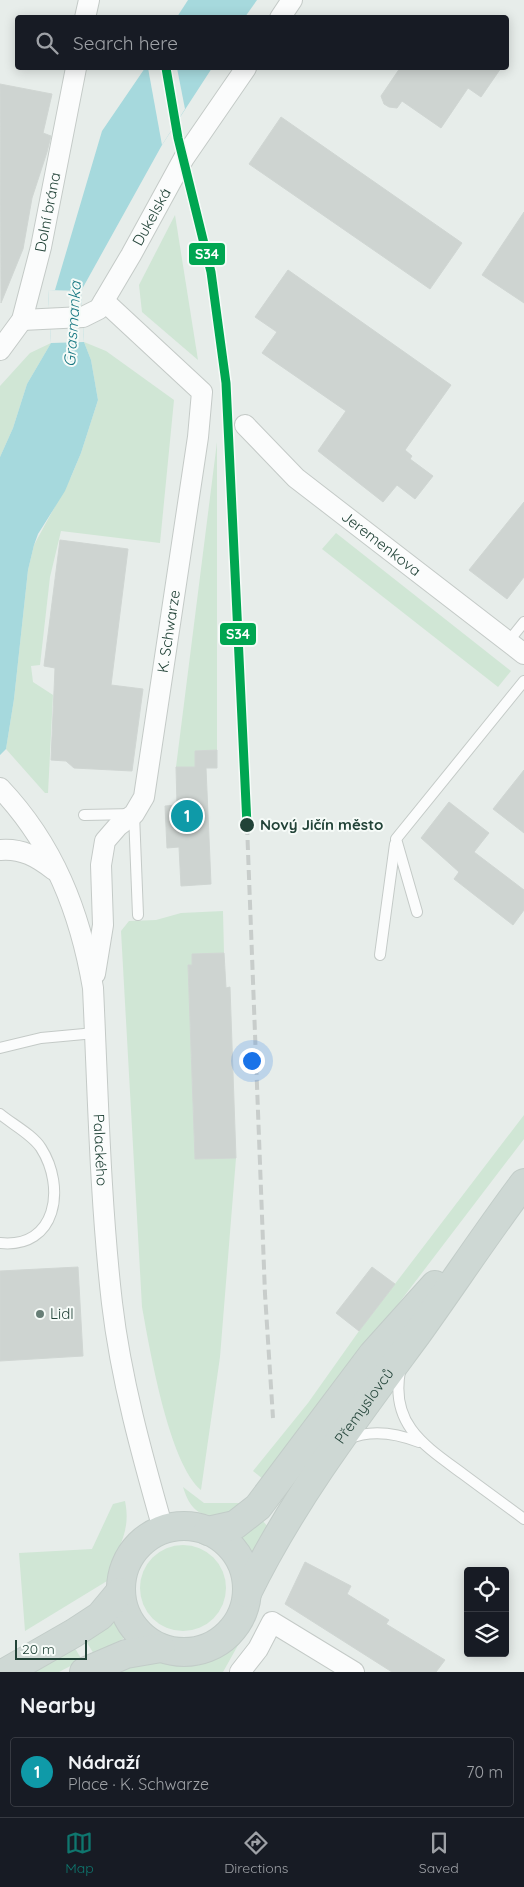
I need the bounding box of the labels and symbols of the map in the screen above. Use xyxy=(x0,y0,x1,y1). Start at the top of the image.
street label: Dolní brána xyxy=(30,171,64,254)
street label: Dukelská xyxy=(128,185,175,249)
line badge: S34 xyxy=(188,242,226,266)
text: S34 xyxy=(195,245,219,263)
water label: Grasmanka xyxy=(59,279,85,368)
street label: Jeremenkova xyxy=(338,507,425,580)
street label: K. Schwarze xyxy=(153,589,184,674)
line badge: S34 xyxy=(219,622,257,646)
text: S34 xyxy=(226,625,250,643)
pin: 1 xyxy=(171,797,203,835)
place label: Nový Jičín město xyxy=(260,815,383,834)
marker: Nový Jičín město xyxy=(238,816,256,834)
your location xyxy=(239,1048,265,1074)
street label: Palackého xyxy=(89,1113,112,1186)
place label: Lidl xyxy=(50,1304,74,1323)
marker: Lidl xyxy=(34,1308,46,1320)
street label: Přemyslovců xyxy=(330,1364,398,1447)
scale bar xyxy=(15,1637,88,1660)

